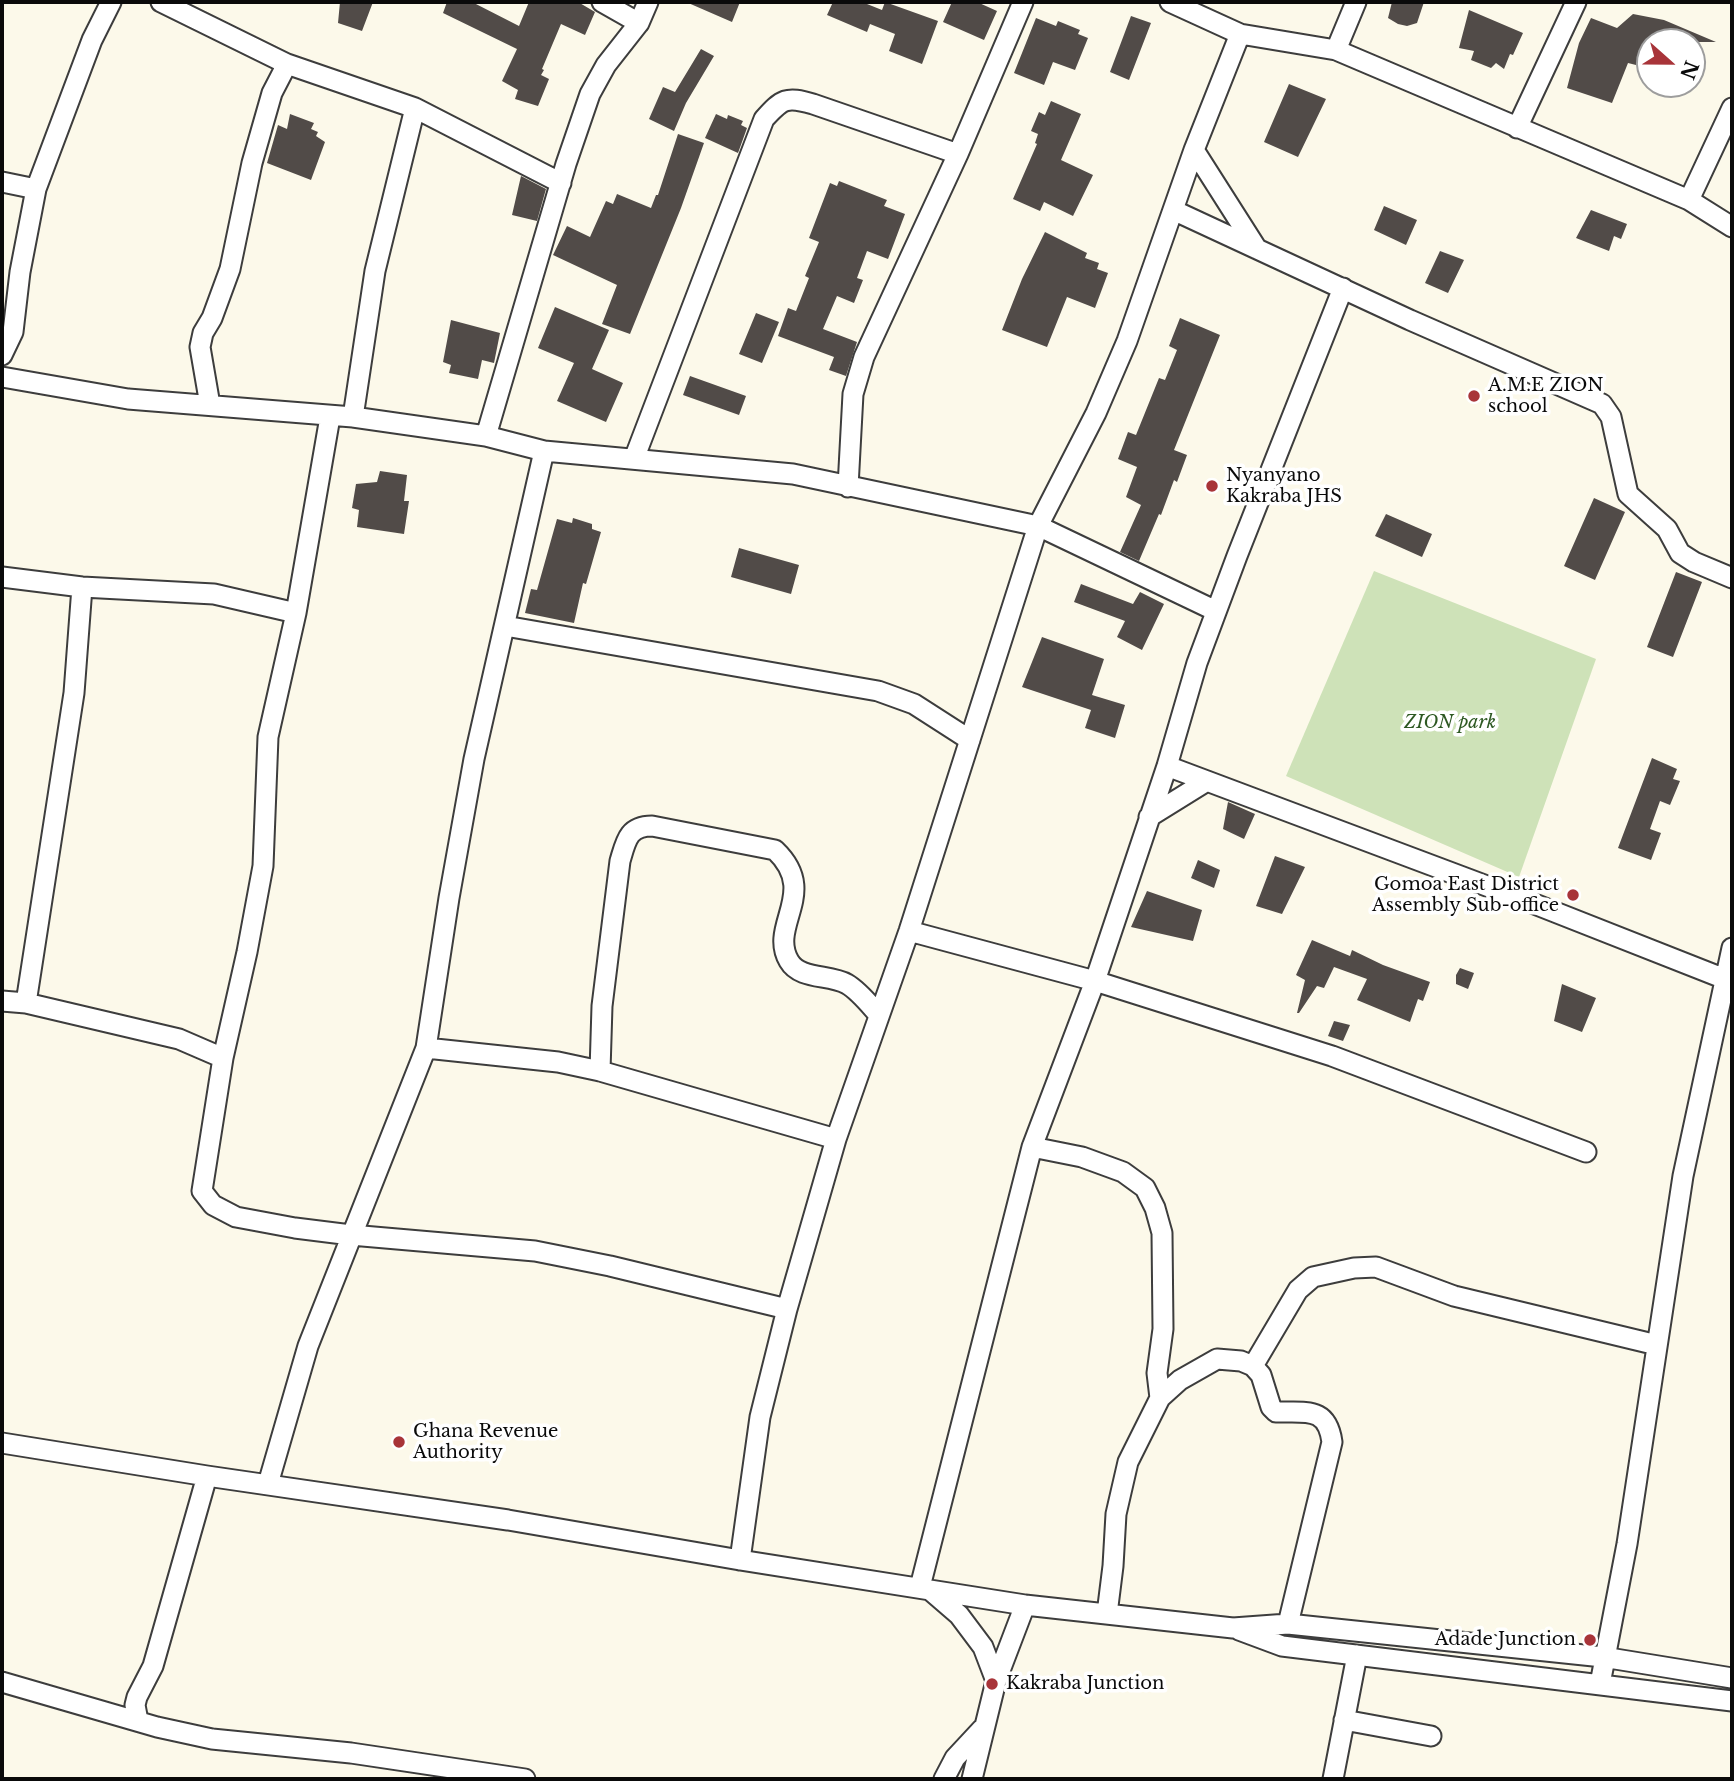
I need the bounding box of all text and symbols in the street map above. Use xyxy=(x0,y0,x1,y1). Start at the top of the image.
north arrow xyxy=(1636,28,1706,98)
text: N xyxy=(1675,58,1703,82)
place label: A.M.E ZION school xyxy=(1488,375,1603,418)
marker: A.M.E ZION school xyxy=(1466,388,1482,404)
place label: Nyanyano Kakraba JHS xyxy=(1226,465,1342,508)
marker: Nyanyano Kakraba JHS xyxy=(1204,478,1220,494)
park label: ZION park xyxy=(1404,712,1496,734)
place label: Gomoa East District Assembly Sub-office xyxy=(1372,874,1559,917)
marker: Gomoa East District Assembly Sub-office xyxy=(1565,887,1581,903)
place label: Ghana Revenue Authority xyxy=(413,1421,558,1464)
marker: Ghana Revenue Authority xyxy=(391,1434,407,1450)
place label: Adade Junction xyxy=(1435,1629,1576,1651)
marker: Adade Junction xyxy=(1582,1632,1598,1648)
place label: Kakraba Junction xyxy=(1006,1673,1164,1695)
marker: Kakraba Junction xyxy=(984,1676,1000,1692)

